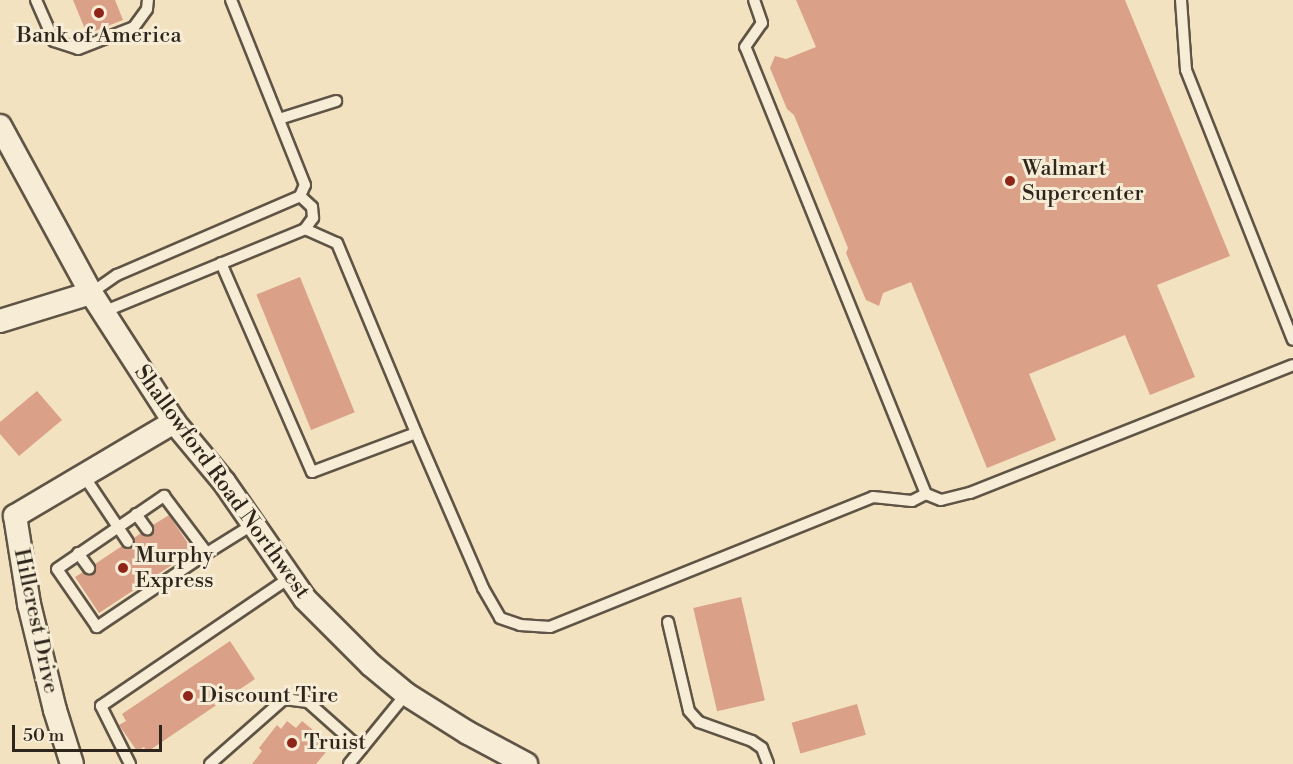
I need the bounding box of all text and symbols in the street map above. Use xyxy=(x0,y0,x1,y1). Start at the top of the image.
marker: Bank of America xyxy=(92,6,106,20)
place label: Bank of America xyxy=(16,23,182,49)
place label: Walmart Supercenter xyxy=(1022,155,1144,206)
marker: Walmart Supercenter xyxy=(1003,174,1017,188)
street label: Shallowford Road Northwest xyxy=(128,360,316,604)
place label: Murphy Express xyxy=(135,542,214,594)
street label: Hillcrest Drive xyxy=(8,546,64,696)
marker: Murphy Express xyxy=(116,561,130,575)
place label: Discount Tire xyxy=(200,683,338,709)
marker: Discount Tire xyxy=(181,689,195,703)
scale bar xyxy=(15,713,165,751)
text: 50 m xyxy=(23,724,64,747)
place label: Truist xyxy=(304,730,366,756)
marker: Truist xyxy=(285,736,299,750)

